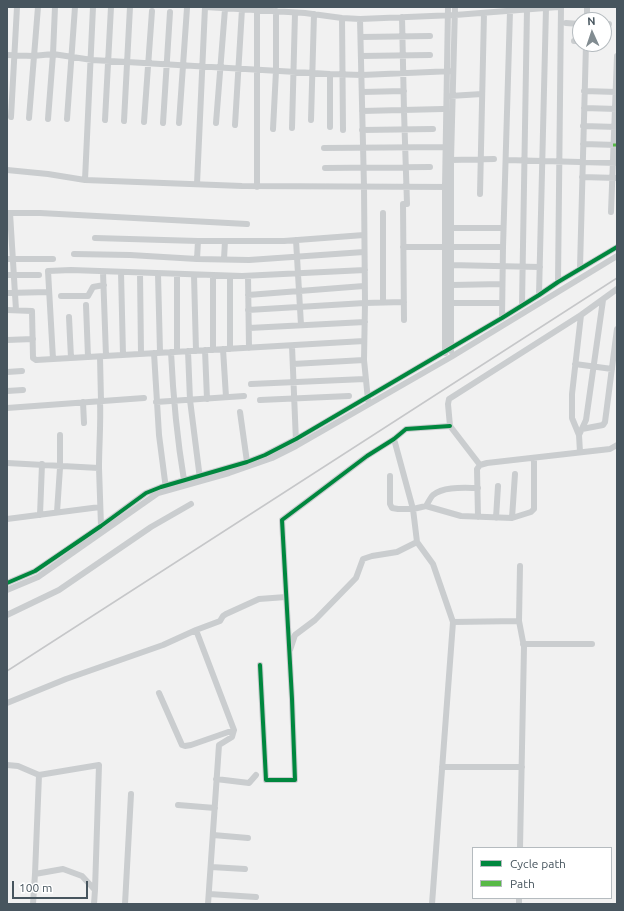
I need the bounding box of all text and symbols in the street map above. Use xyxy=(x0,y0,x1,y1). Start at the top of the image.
north arrow xyxy=(572,12,612,52)
text: N xyxy=(587,15,596,27)
legend xyxy=(472,847,612,899)
text: Cycle path xyxy=(510,857,566,870)
scale bar xyxy=(14,873,90,899)
text: Path xyxy=(510,877,535,890)
text: 100 m xyxy=(19,881,52,894)

